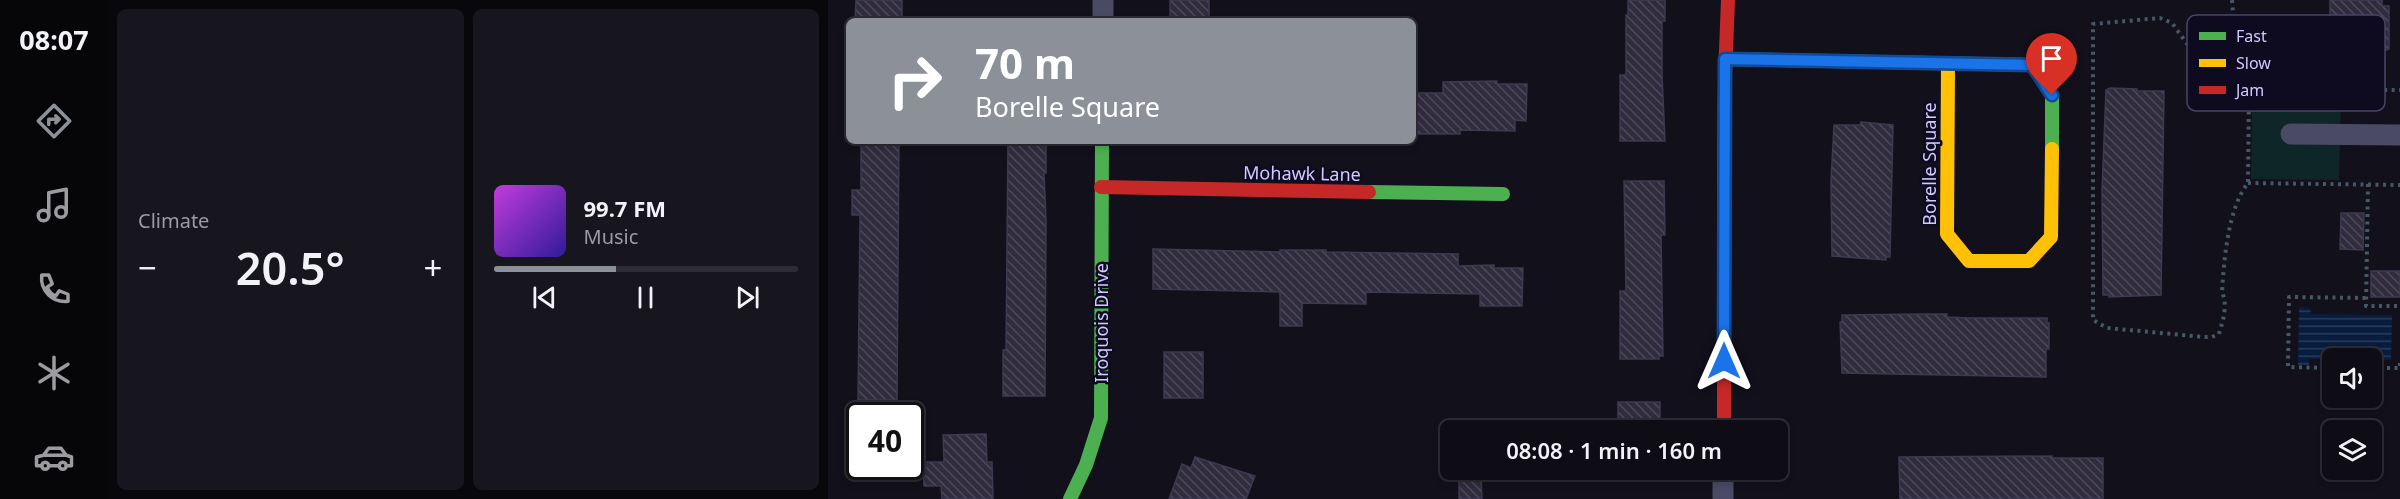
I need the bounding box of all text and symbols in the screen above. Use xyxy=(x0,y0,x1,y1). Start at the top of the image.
legend xyxy=(2187,15,2385,111)
text: 08:07 xyxy=(19,21,89,58)
text: Fast xyxy=(2236,25,2267,47)
pin xyxy=(2026,33,2077,95)
text: 70 m xyxy=(975,34,1075,91)
icon: right xyxy=(876,42,954,120)
icon: arrive xyxy=(2035,42,2068,75)
text: Slow xyxy=(2236,52,2271,74)
text: Jam xyxy=(2234,79,2264,101)
text: Borelle Square xyxy=(975,88,1160,125)
icon: directions xyxy=(33,100,75,142)
street label: Borelle Square xyxy=(1917,102,1941,226)
street label: Mohawk Lane xyxy=(1243,160,1361,186)
icon: music xyxy=(33,184,75,226)
text: 99.7 FM xyxy=(584,193,666,223)
text: Climate xyxy=(138,207,209,234)
text: Music xyxy=(584,223,638,250)
text: 20.5° xyxy=(236,237,345,298)
text: − xyxy=(138,245,157,290)
text: + xyxy=(424,245,443,290)
street label: Iroquois Drive xyxy=(1089,263,1113,383)
icon: phone xyxy=(33,268,75,310)
icon: previous xyxy=(528,281,561,314)
icon: pause xyxy=(629,281,662,314)
icon: next xyxy=(731,281,764,314)
position arrow xyxy=(1692,329,1756,393)
map controls xyxy=(2322,348,2382,480)
button: sound xyxy=(2322,348,2382,408)
icon: climate xyxy=(33,352,75,394)
speed limit sign: 40 xyxy=(846,402,924,480)
button: layers xyxy=(2322,420,2382,480)
text: 08:08 · 1 min · 160 m xyxy=(1506,435,1722,465)
icon: car xyxy=(33,436,75,478)

